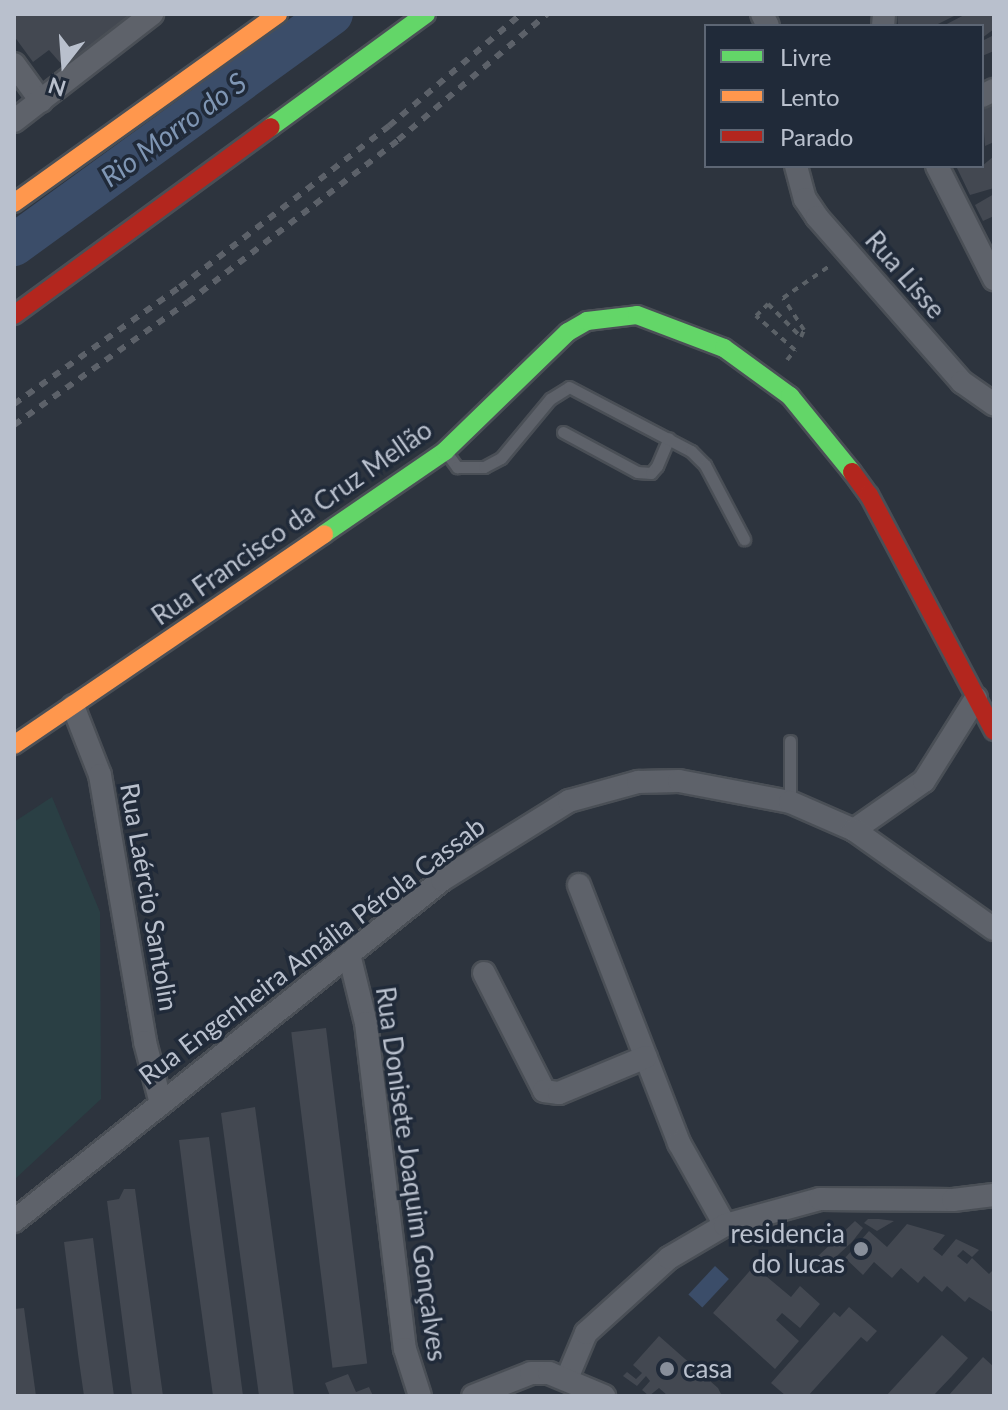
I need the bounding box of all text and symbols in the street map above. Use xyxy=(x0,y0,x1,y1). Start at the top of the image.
north arrow xyxy=(24,24,104,104)
legend xyxy=(704,24,984,168)
text: Livre xyxy=(780,42,831,71)
water label: Rio Morro do S xyxy=(94,65,252,193)
text: N xyxy=(45,72,69,103)
text: Lento xyxy=(780,82,840,111)
text: Parado xyxy=(780,122,853,151)
street label: Rua Lisse xyxy=(859,225,951,325)
street label: Rua Francisco da Cruz Mellão xyxy=(146,414,438,632)
street label: Rua Laércio Santolin xyxy=(114,781,184,1013)
street label: Rua Engenheira Amália Pérola Cassab xyxy=(133,810,491,1092)
street label: Rua Donisete Joaquim Gonçalves xyxy=(369,984,453,1364)
place label: residencia do lucas xyxy=(730,1218,845,1280)
marker: residencia do lucas xyxy=(852,1240,870,1258)
place label: casa xyxy=(683,1353,733,1385)
marker: casa xyxy=(658,1360,676,1378)

